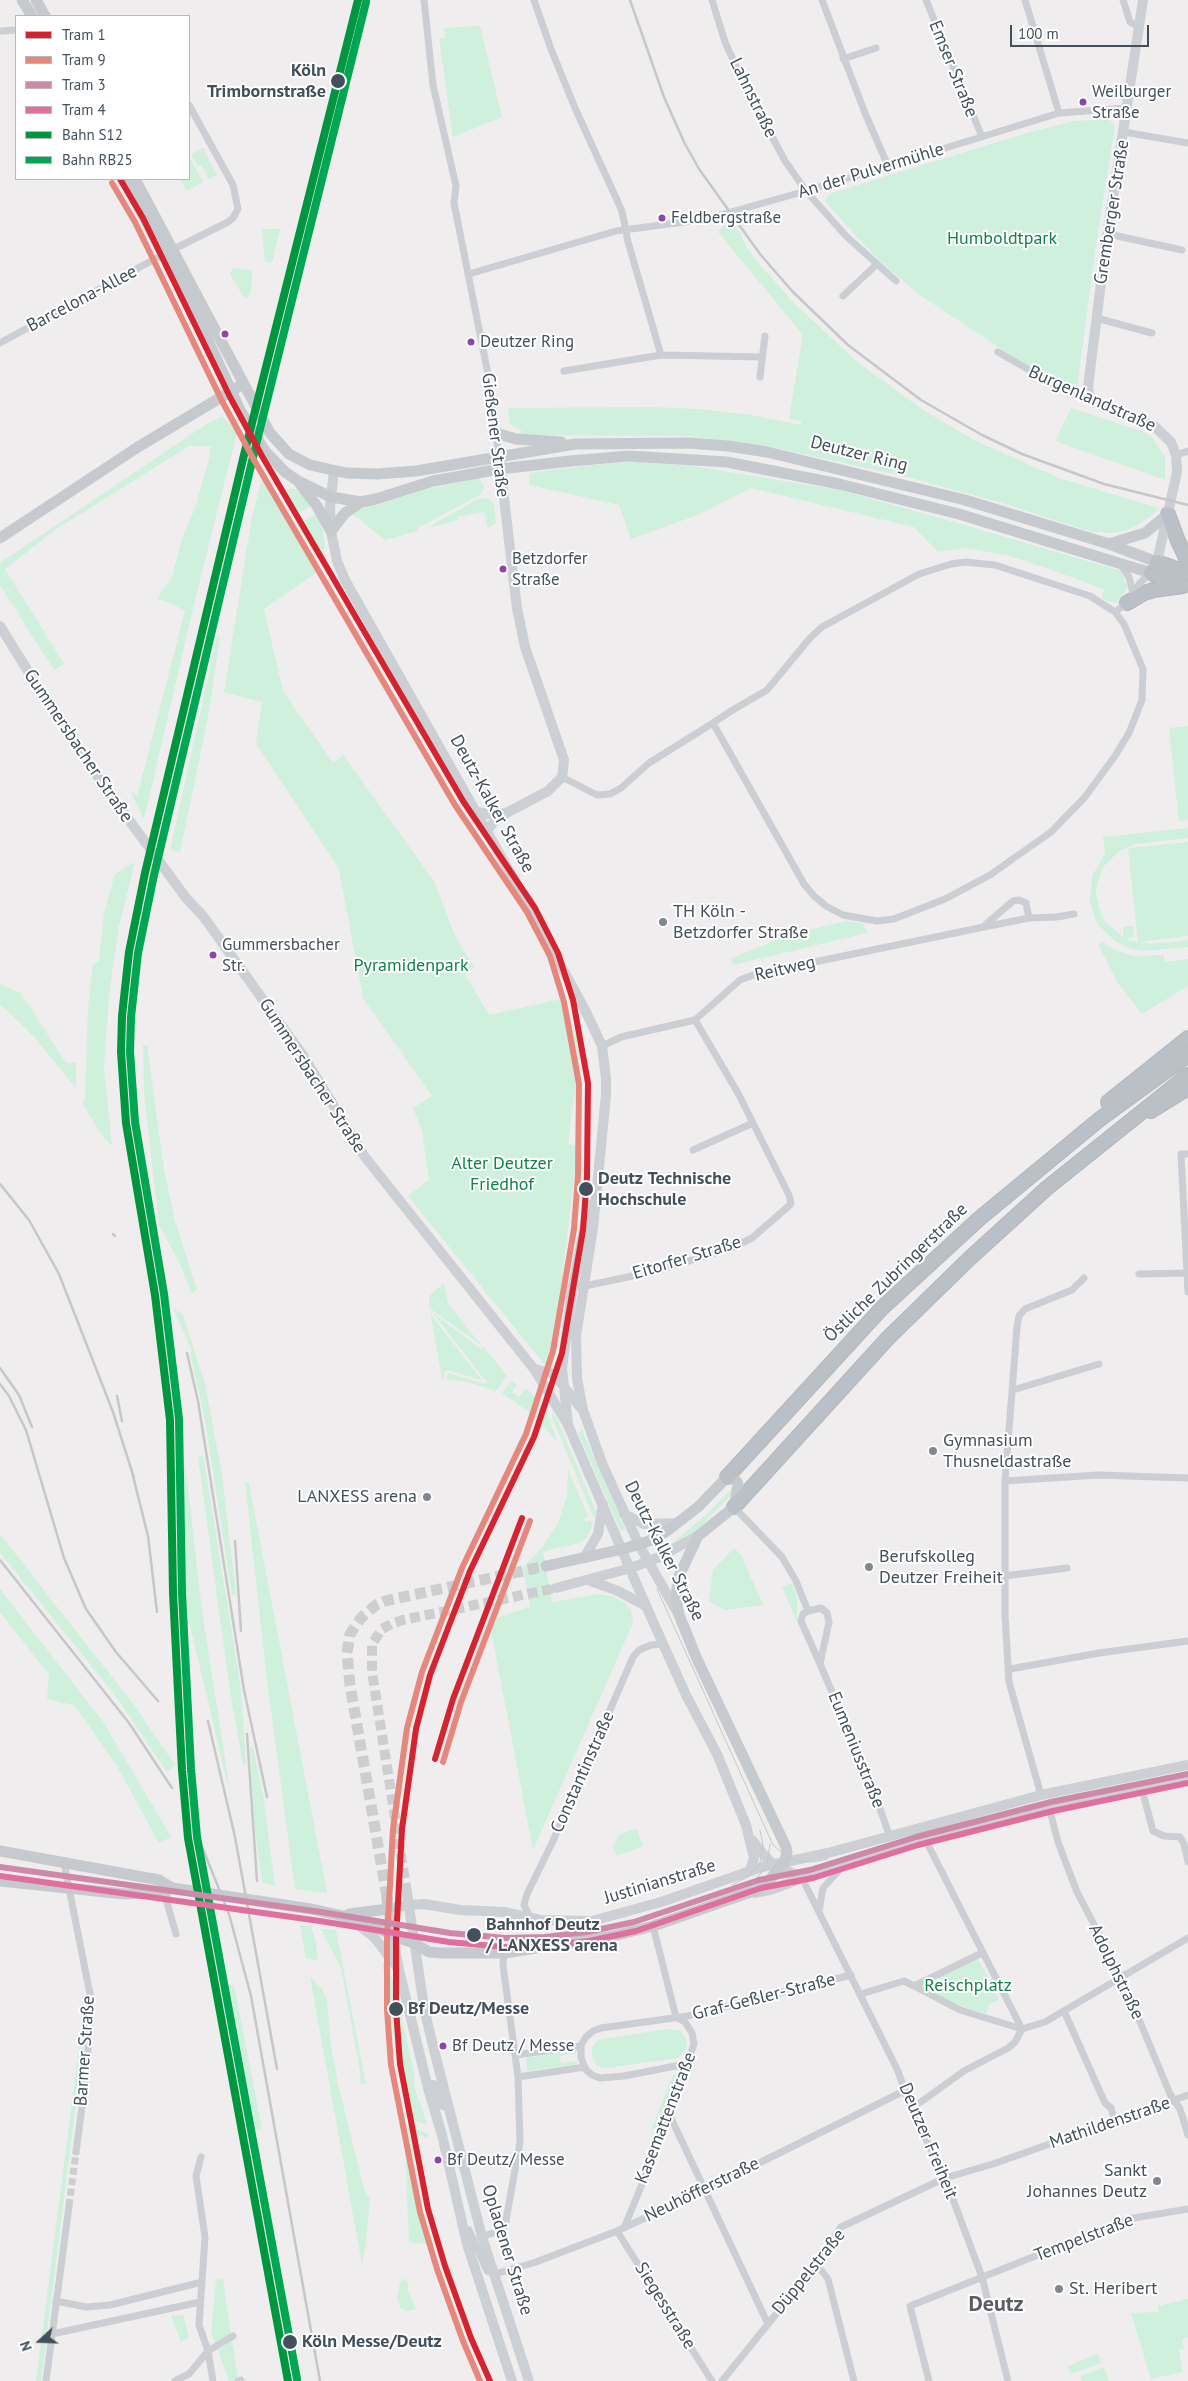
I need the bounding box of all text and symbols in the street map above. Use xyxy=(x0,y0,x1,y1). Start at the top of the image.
legend xyxy=(15,15,190,180)
scale bar xyxy=(1013,15,1152,47)
street label: Emser Straße xyxy=(924,17,982,121)
text: 100 m xyxy=(1018,24,1059,43)
text: Tram 1 xyxy=(62,25,106,44)
text: Tram 9 xyxy=(62,50,106,69)
street label: Lahnstraße xyxy=(724,55,782,141)
place label: Köln Trimbornstraße xyxy=(207,60,326,102)
marker: Köln Trimbornstraße xyxy=(329,72,347,90)
text: Tram 3 xyxy=(62,75,106,94)
place label: Weilburger Straße xyxy=(1092,82,1171,122)
marker: Weilburger Straße xyxy=(1078,97,1088,107)
text: Tram 4 xyxy=(62,100,106,119)
text: Bahn S12 xyxy=(62,125,123,144)
street label: Gremberger Straße xyxy=(1090,138,1134,286)
street label: An der Pulvermühle xyxy=(795,139,947,203)
text: Bahn RB25 xyxy=(62,150,133,169)
place label: Feldbergstraße xyxy=(671,208,781,228)
marker: Feldbergstraße xyxy=(657,213,667,223)
park label: Humboldtpark xyxy=(947,228,1057,250)
street label: Barcelona-Allee xyxy=(23,261,141,337)
unlabelled marker xyxy=(220,329,230,339)
place label: Deutzer Ring xyxy=(480,332,574,352)
marker: Deutzer Ring xyxy=(466,337,476,347)
street label: Burgenlandstraße xyxy=(1025,361,1159,437)
street label: Gießener Straße xyxy=(477,372,513,498)
street label: Deutzer Ring xyxy=(808,431,910,477)
place label: Betzdorfer Straße xyxy=(512,549,588,589)
marker: Betzdorfer Straße xyxy=(498,564,508,574)
street label: Gummersbacher Straße xyxy=(19,665,137,827)
street label: Deutz-Kalker Straße xyxy=(445,731,539,877)
place label: TH Köln - Betzdorfer Straße xyxy=(673,901,808,944)
marker: TH Köln - Betzdorfer Straße xyxy=(657,916,669,928)
place label: Gummersbacher Str. xyxy=(222,935,340,975)
marker: Gummersbacher Str. xyxy=(208,950,218,960)
street label: Reitweg xyxy=(753,952,817,986)
park label: Pyramidenpark xyxy=(353,955,469,977)
street label: Gummersbacher Straße xyxy=(254,995,370,1157)
park label: Alter Deutzer Friedhof xyxy=(451,1153,553,1196)
place label: Deutz Technische Hochschule xyxy=(598,1168,731,1210)
marker: Deutz Technische Hochschule xyxy=(577,1180,595,1198)
street label: Östliche Zubringerstraße xyxy=(820,1199,972,1347)
street label: Eitorfer Straße xyxy=(630,1231,744,1285)
place label: Gymnasium Thusneldastraße xyxy=(943,1430,1072,1472)
marker: Gymnasium Thusneldastraße xyxy=(927,1445,939,1457)
street label: Deutz-Kalker Straße xyxy=(619,1477,709,1625)
place label: LANXESS arena xyxy=(297,1486,417,1508)
marker: LANXESS arena xyxy=(421,1491,433,1503)
place label: Berufskolleg Deutzer Freiheit xyxy=(879,1546,1003,1588)
marker: Berufskolleg Deutzer Freiheit xyxy=(863,1561,875,1573)
street label: Eumeniusstraße xyxy=(823,1689,889,1811)
street label: Constantinstraße xyxy=(547,1708,619,1836)
street label: Justinianstraße xyxy=(602,1855,718,1909)
place label: Bahnhof Deutz / LANXESS arena xyxy=(486,1914,618,1956)
street label: Adolphstraße xyxy=(1084,1921,1148,2023)
marker: Bahnhof Deutz / LANXESS arena xyxy=(465,1926,483,1944)
street label: Graf-Geßler-Straße xyxy=(690,1969,838,2025)
park label: Reischplatz xyxy=(924,1975,1012,1997)
street label: Barmer Straße xyxy=(70,1995,100,2107)
place label: Bf Deutz/Messe xyxy=(408,1998,529,2020)
marker: Bf Deutz/Messe xyxy=(387,2000,405,2018)
place label: Bf Deutz / Messe xyxy=(452,2036,574,2056)
marker: Bf Deutz / Messe xyxy=(438,2041,448,2051)
street label: Kasemattenstraße xyxy=(631,2049,701,2187)
street label: Deutzer Freiheit xyxy=(894,2080,962,2202)
street label: Mathildenstraße xyxy=(1047,2092,1173,2154)
place label: Bf Deutz/ Messe xyxy=(447,2150,565,2170)
street label: Neuhöfferstraße xyxy=(641,2153,763,2227)
marker: Bf Deutz/ Messe xyxy=(433,2155,443,2165)
place label: Sankt Johannes Deutz xyxy=(1027,2160,1147,2202)
marker: Sankt Johannes Deutz xyxy=(1151,2175,1163,2187)
street label: Opladener Straße xyxy=(477,2182,537,2318)
street label: Tempelstraße xyxy=(1032,2209,1136,2267)
street label: Düppelstraße xyxy=(768,2225,850,2319)
street label: Siegesstraße xyxy=(630,2259,700,2353)
place label: St. Heribert xyxy=(1069,2278,1157,2300)
marker: St. Heribert xyxy=(1053,2283,1065,2295)
district label: Deutz xyxy=(969,2292,1023,2318)
north arrow xyxy=(15,2316,65,2366)
place label: Köln Messe/Deutz xyxy=(302,2331,442,2353)
marker: Köln Messe/Deutz xyxy=(281,2333,299,2351)
text: N xyxy=(16,2339,36,2354)

